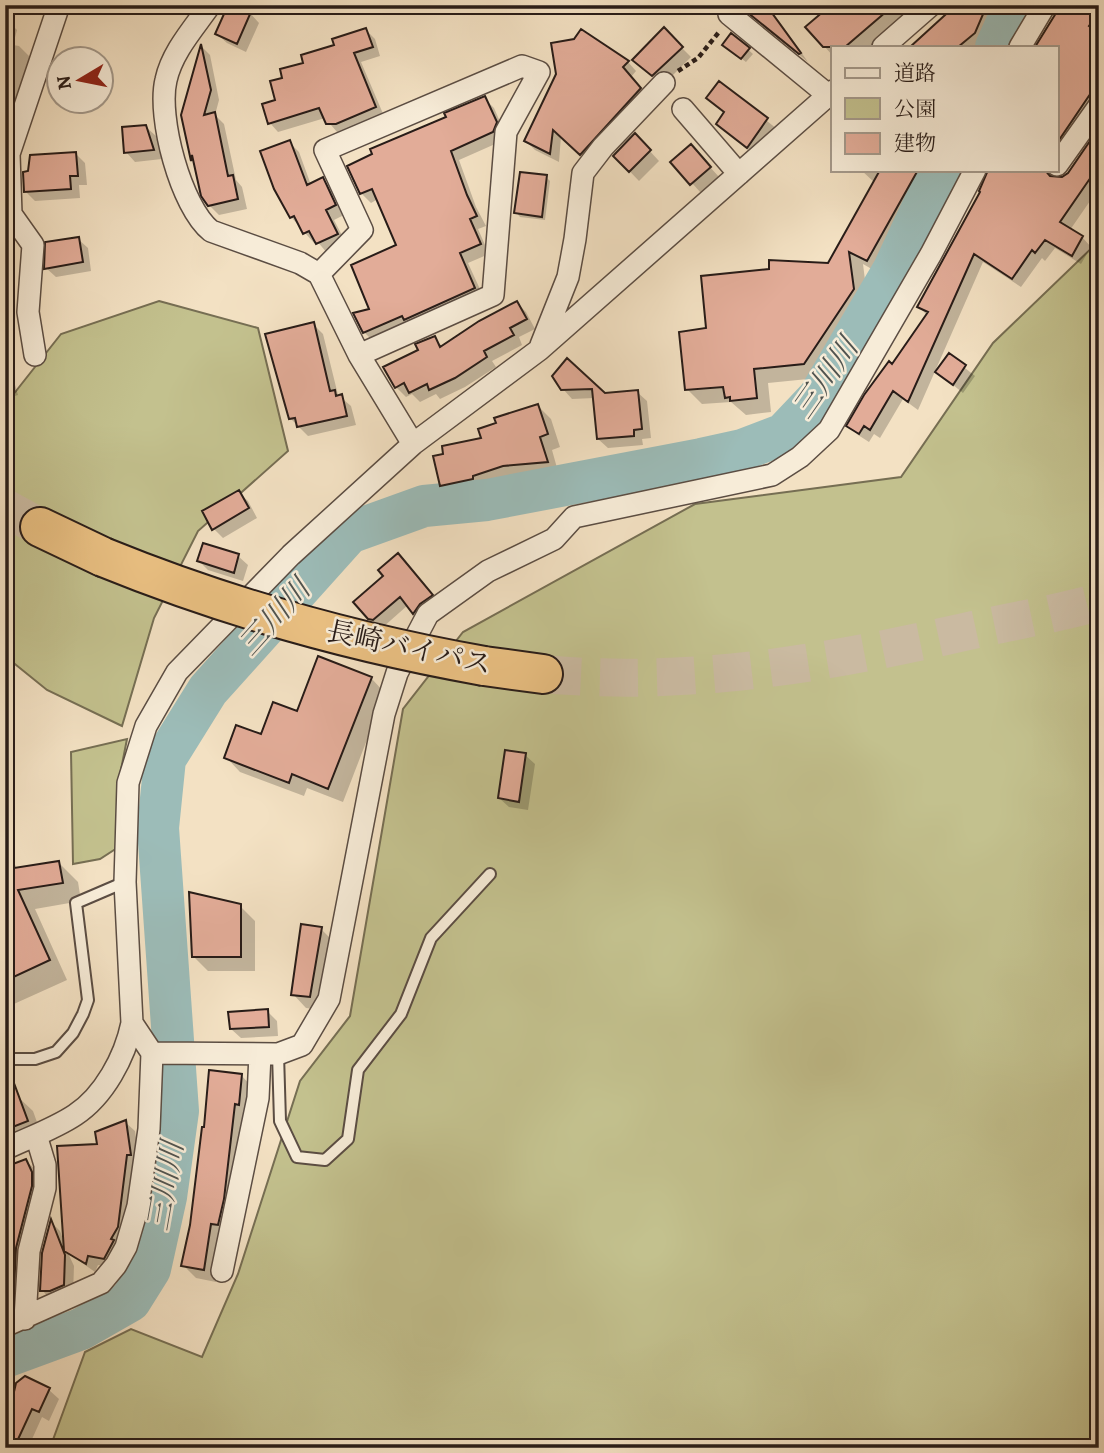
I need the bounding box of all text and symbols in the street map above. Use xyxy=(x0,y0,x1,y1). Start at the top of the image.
north arrow xyxy=(46,46,116,116)
legend xyxy=(831,46,1058,172)
text: 道路 xyxy=(894,59,936,87)
text: N xyxy=(50,74,78,92)
text: 公園 xyxy=(894,95,936,123)
text: 建物 xyxy=(894,129,936,157)
water label: 三川川 xyxy=(783,327,869,426)
water label: 三川川 xyxy=(229,568,321,664)
street label: 長崎バイパス xyxy=(323,612,495,684)
water label: 三川川 xyxy=(137,1135,193,1234)

